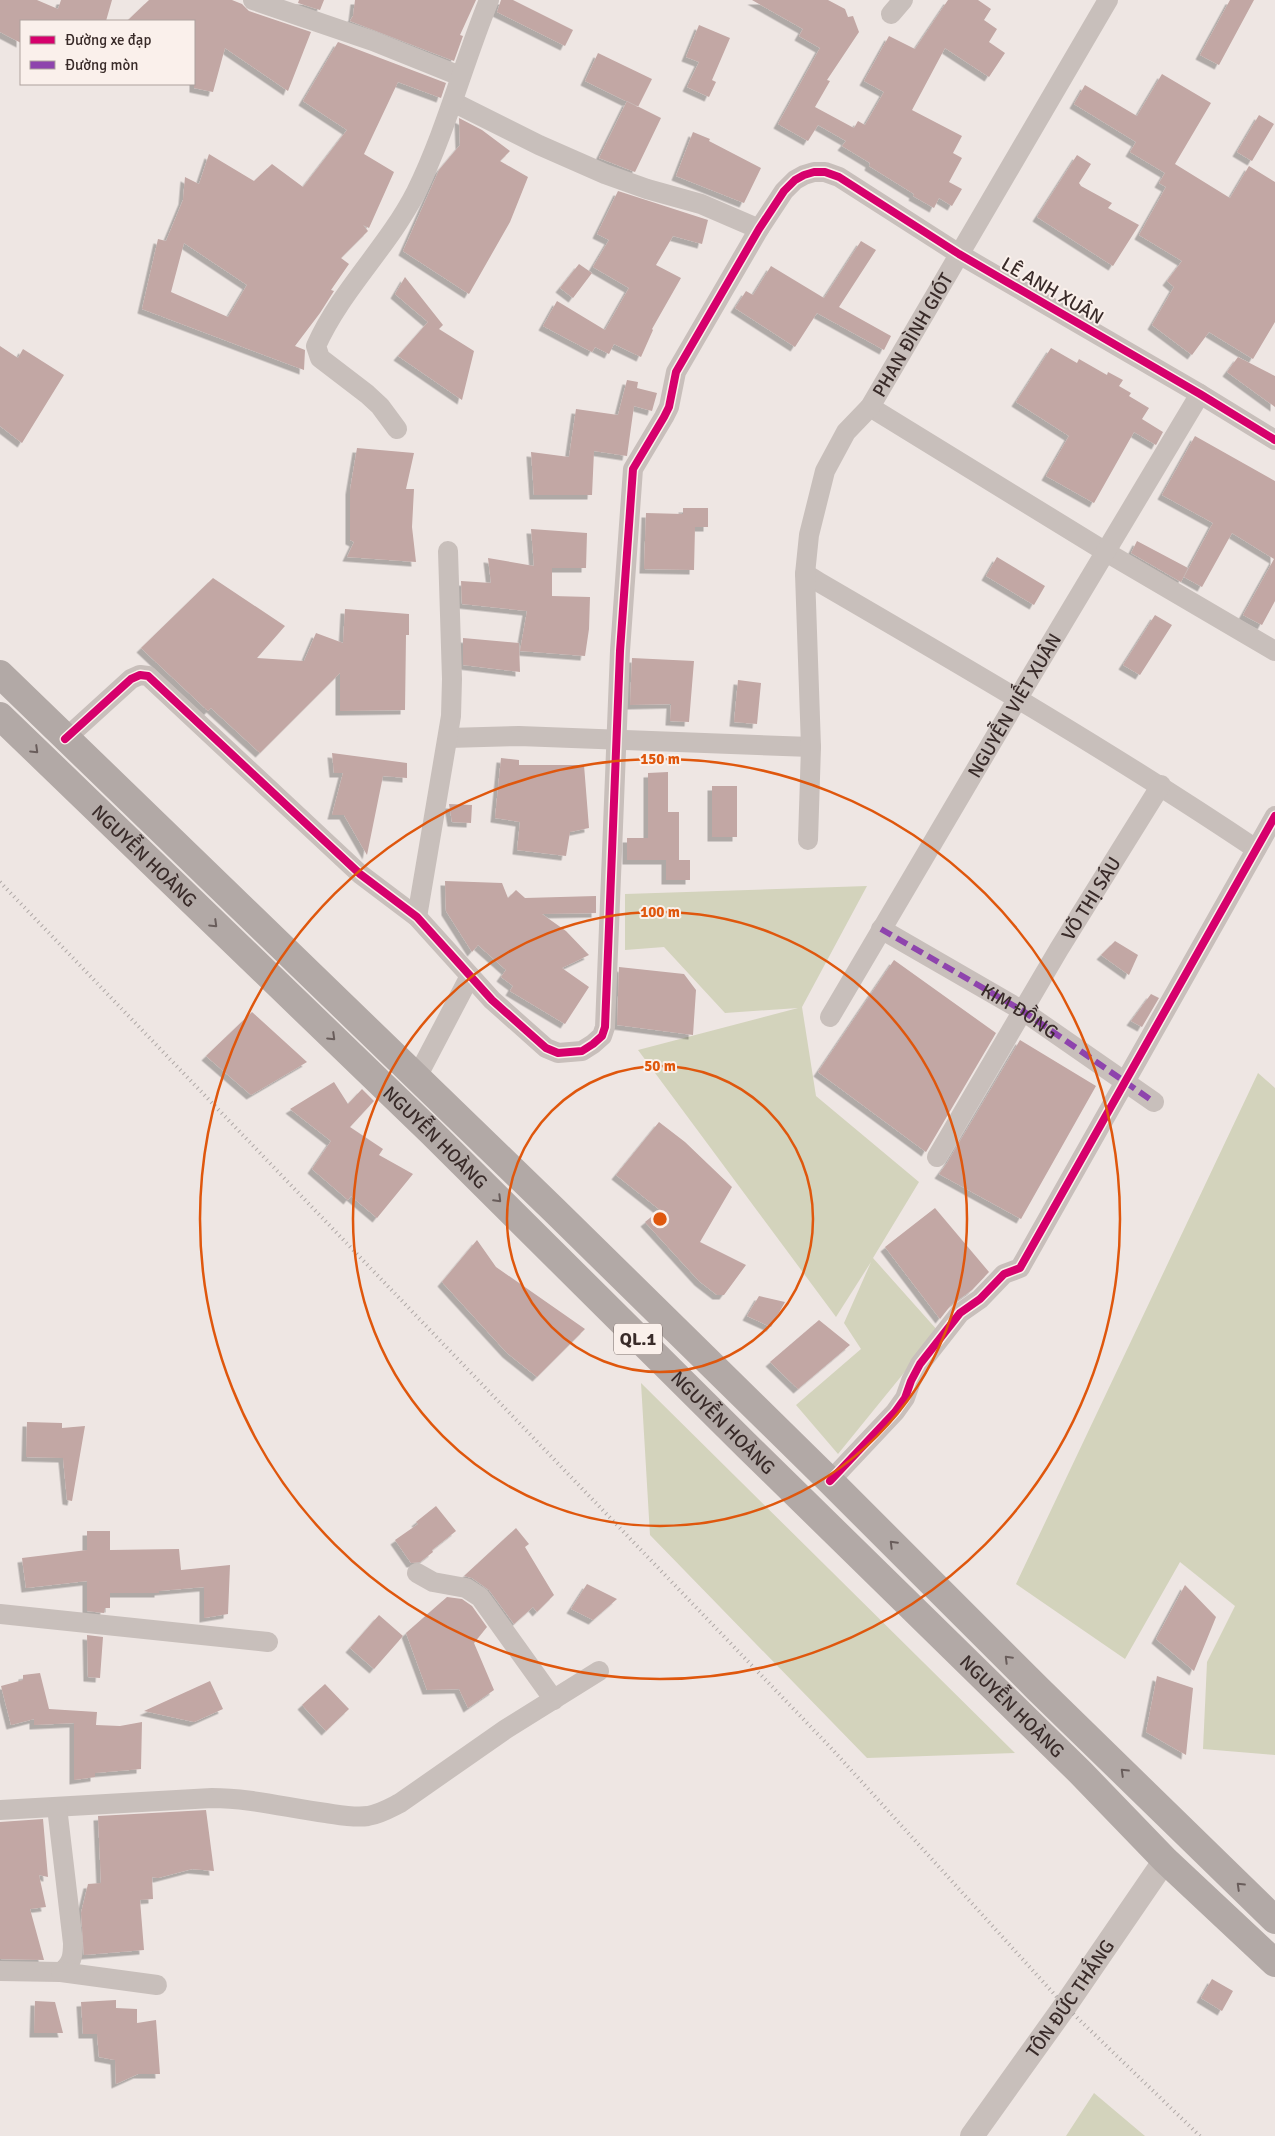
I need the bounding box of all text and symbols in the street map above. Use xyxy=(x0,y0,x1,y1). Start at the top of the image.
legend xyxy=(20,20,195,85)
text: Đường xe đạp xyxy=(65,31,151,49)
text: Đường mòn xyxy=(65,56,138,74)
street label: LÊ ANH XUÂN xyxy=(997,252,1108,330)
street label: PHAN ĐÌNH GIÓT xyxy=(868,268,959,402)
street label: NGUYỄN VIẾT XUÂN xyxy=(963,629,1067,782)
one-way arrow xyxy=(29,744,38,753)
text: 150 m xyxy=(640,750,680,768)
street label: NGUYỄN HOÀNG xyxy=(86,800,202,913)
street label: VÕ THỊ SÁU xyxy=(1056,852,1126,945)
text: 100 m xyxy=(640,903,680,921)
one-way arrow xyxy=(209,918,218,927)
street label: KIM ĐỒNG xyxy=(976,978,1062,1045)
one-way arrow xyxy=(326,1031,335,1040)
text: 50 m xyxy=(644,1057,676,1075)
street label: NGUYỄN HOÀNG xyxy=(378,1081,492,1194)
one-way arrow xyxy=(492,1193,501,1202)
centre of rings xyxy=(651,1210,669,1228)
road number: QL.1 xyxy=(614,1324,662,1355)
street label: NGUYỄN HOÀNG xyxy=(665,1366,780,1480)
one-way arrow xyxy=(890,1540,899,1549)
street label: NGUYỄN HOÀNG xyxy=(954,1650,1069,1763)
one-way arrow xyxy=(1004,1655,1013,1664)
one-way arrow xyxy=(1120,1769,1129,1778)
one-way arrow xyxy=(1237,1883,1246,1892)
street label: TÔN ĐỨC THẮNG xyxy=(1021,1935,1120,2062)

